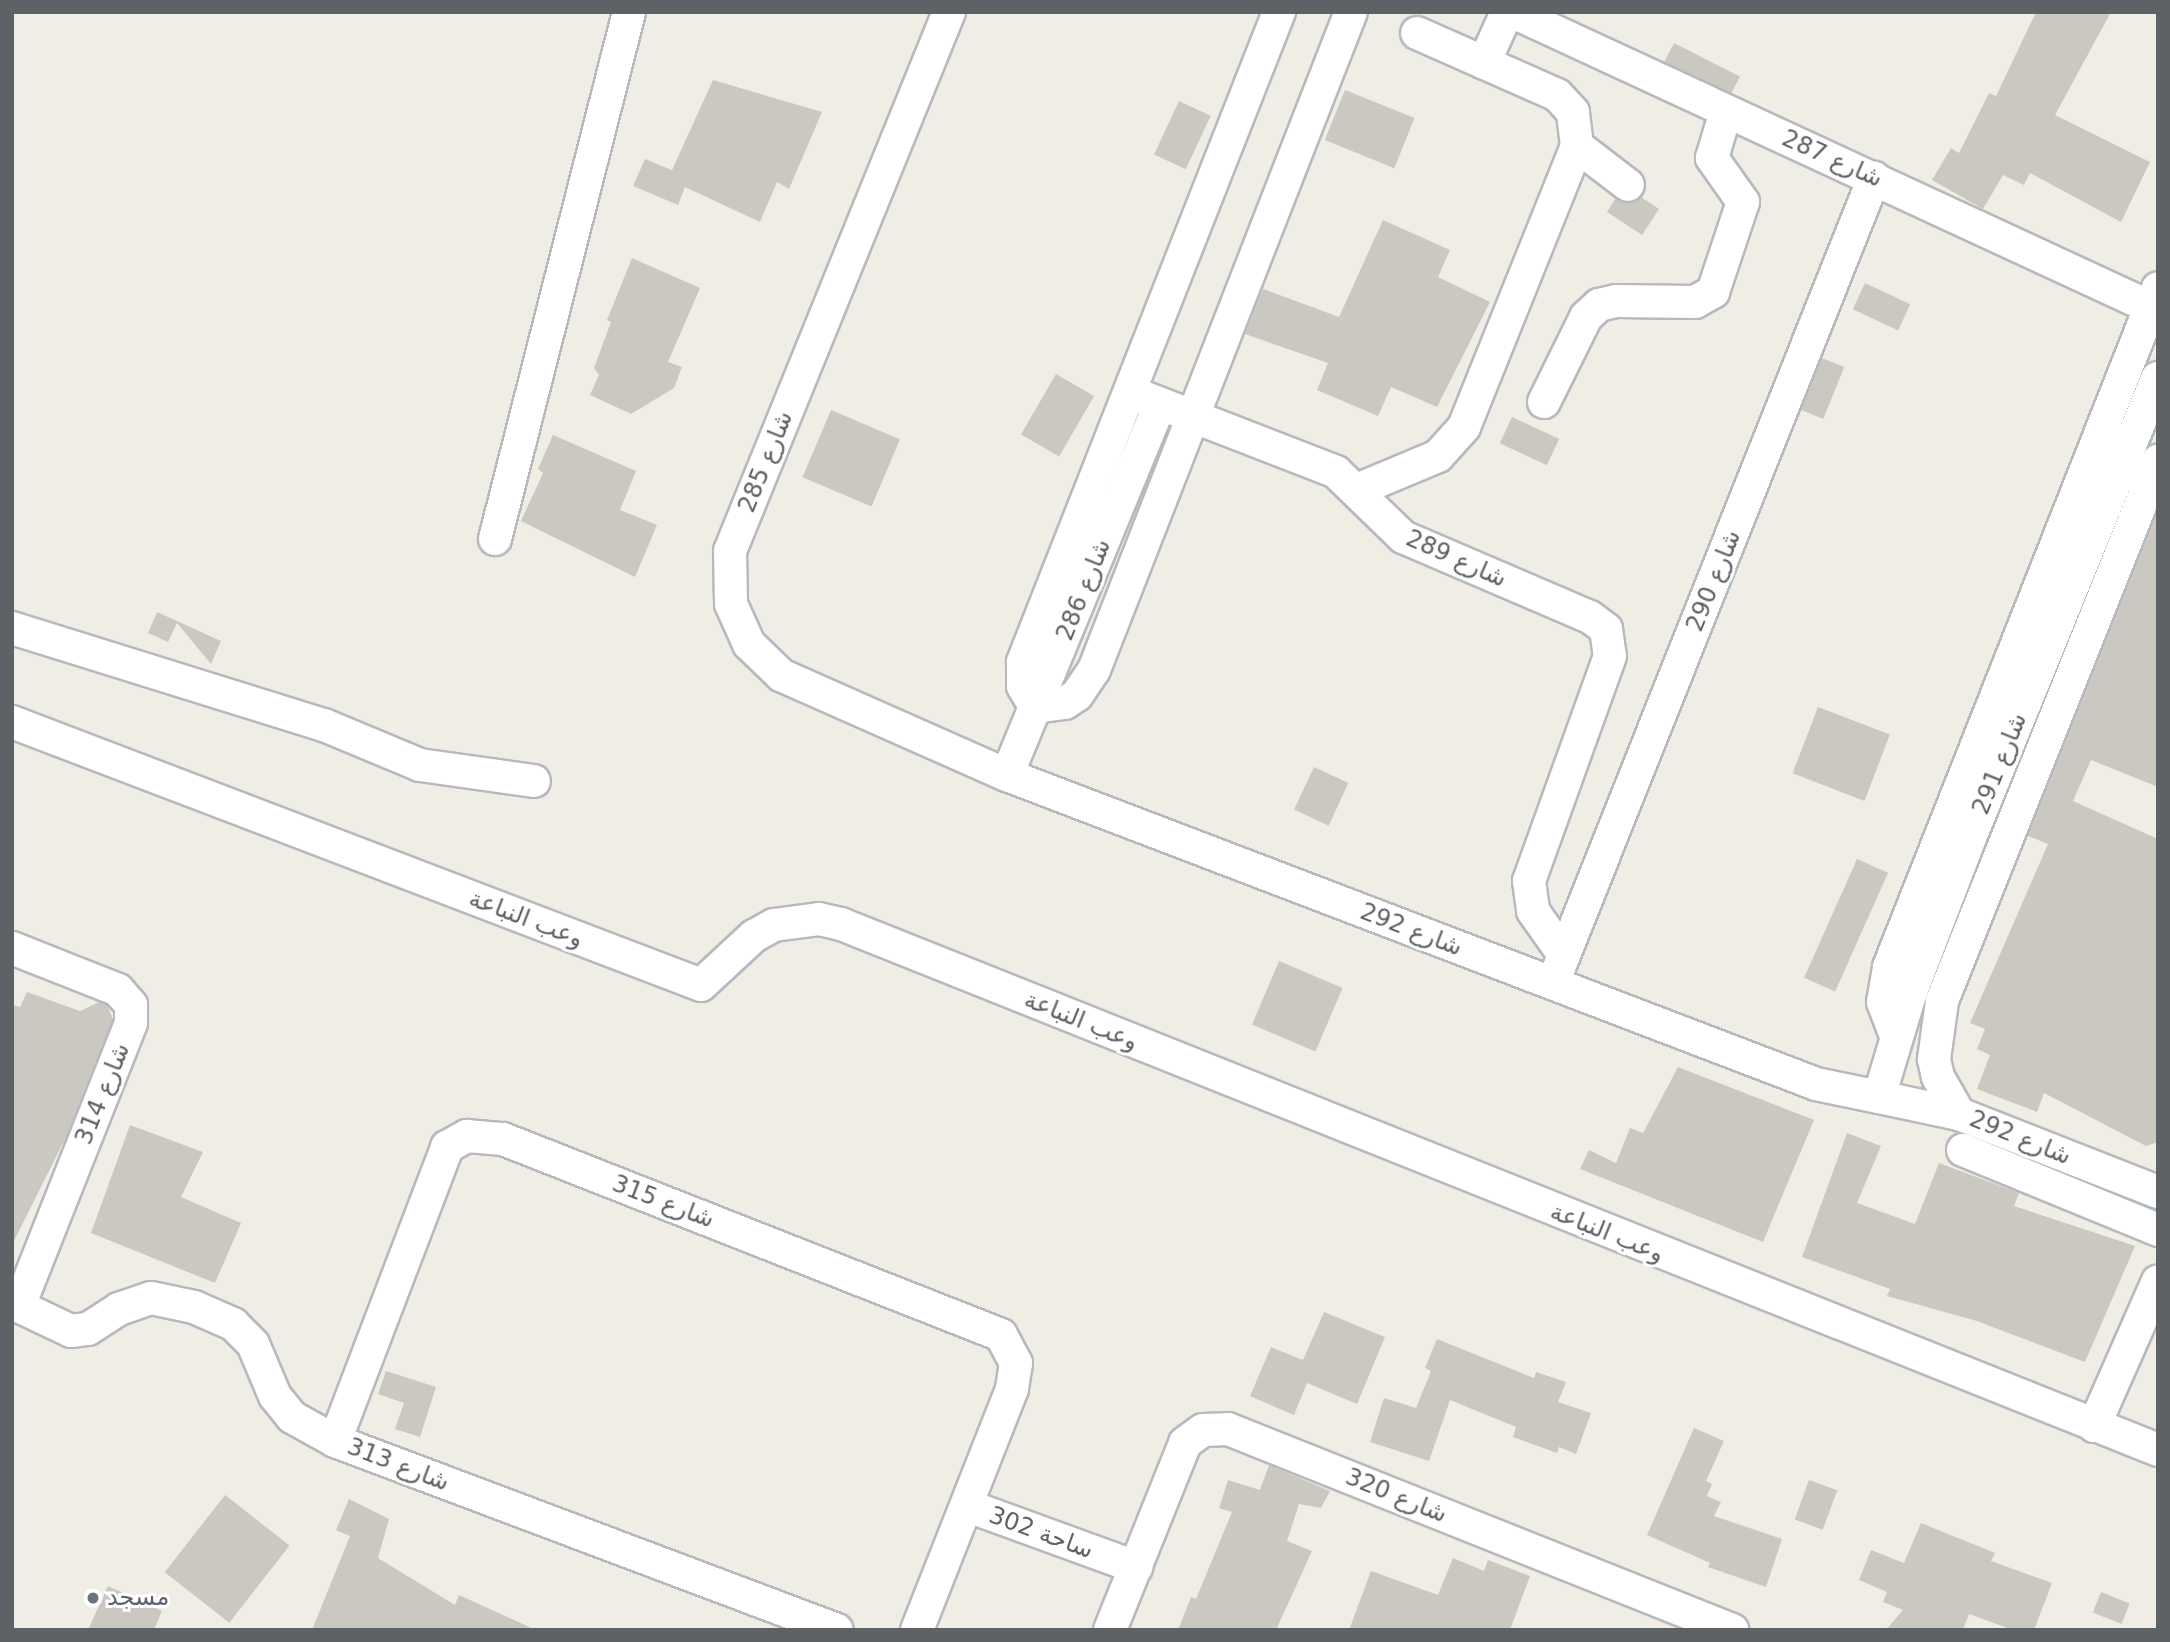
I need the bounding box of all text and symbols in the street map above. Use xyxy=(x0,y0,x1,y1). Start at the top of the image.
street label: شارع 287 xyxy=(1777,124,1887,194)
street label: شارع 285 xyxy=(733,407,799,517)
street label: شارع 289 xyxy=(1401,524,1511,594)
street label: شارع 290 xyxy=(1681,526,1747,636)
street label: شارع 286 xyxy=(1051,535,1117,645)
street label: شارع 291 xyxy=(1967,709,2033,819)
street label: وعب النباعة xyxy=(465,884,587,954)
street label: شارع 292 xyxy=(1356,897,1466,963)
street label: وعب النباعة xyxy=(1020,985,1142,1057)
street label: شارع 314 xyxy=(70,1039,136,1149)
street label: شارع 292 xyxy=(1965,1105,2075,1171)
street label: شارع 315 xyxy=(608,1169,718,1235)
street label: وعب النباعة xyxy=(1546,1197,1668,1269)
street label: شارع 313 xyxy=(343,1432,453,1498)
street label: شارع 320 xyxy=(1341,1463,1451,1529)
street label: ساحة 302 xyxy=(985,1501,1097,1565)
place label: مسجد xyxy=(107,1584,169,1612)
marker: مسجد xyxy=(85,1590,101,1606)

